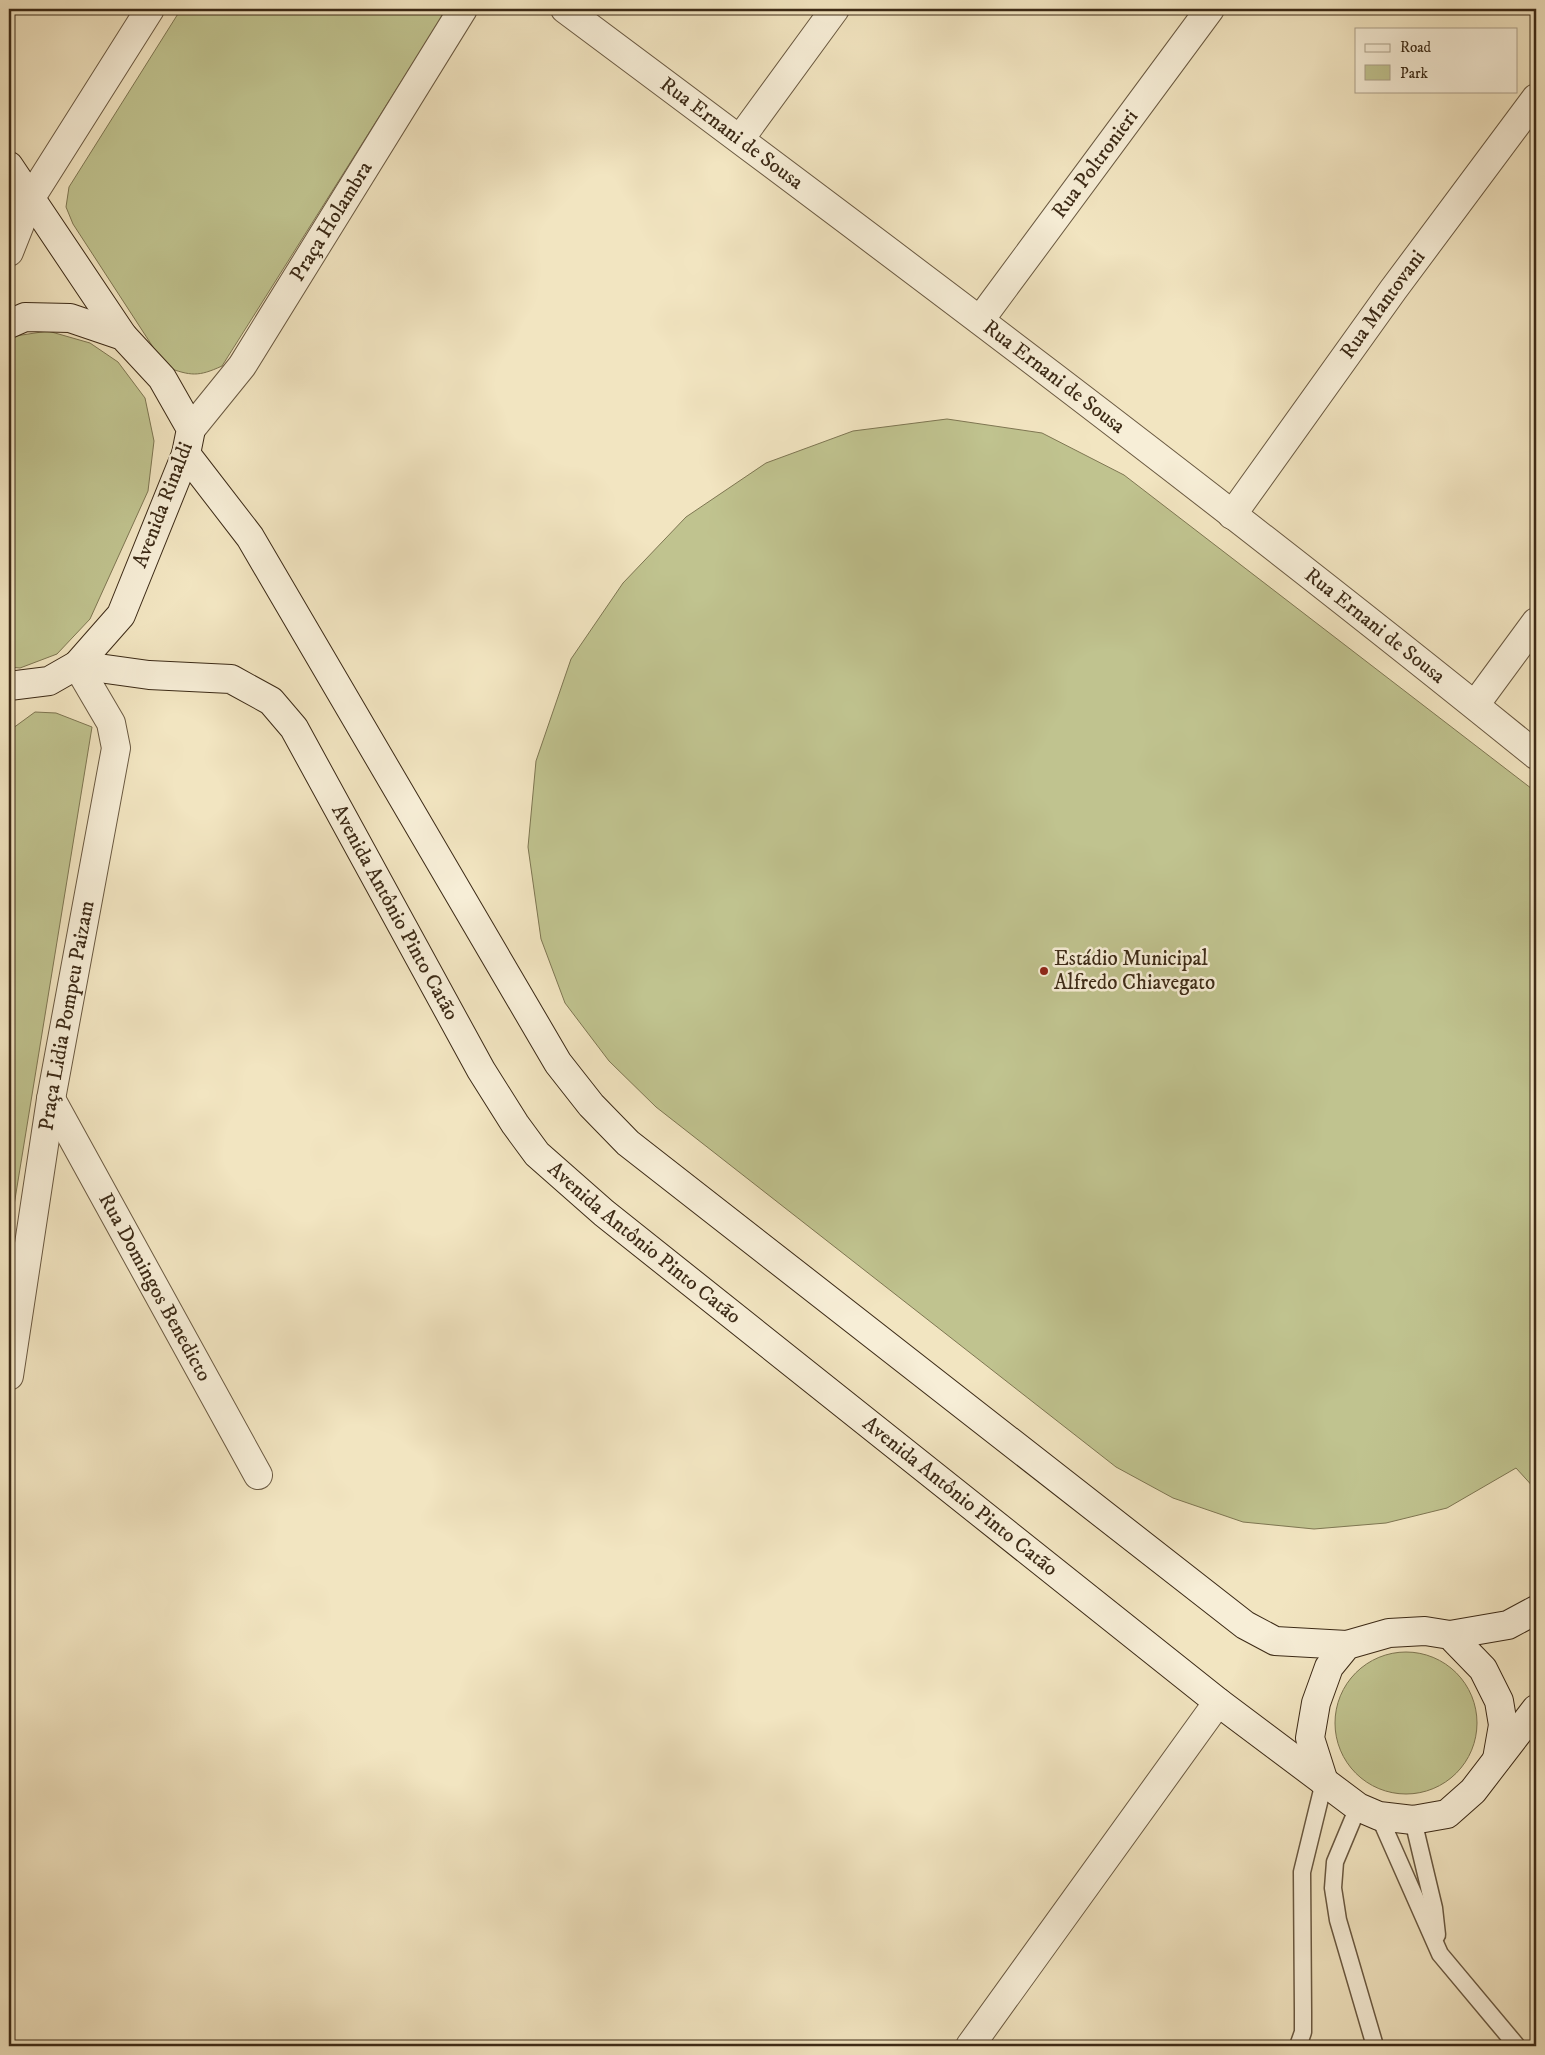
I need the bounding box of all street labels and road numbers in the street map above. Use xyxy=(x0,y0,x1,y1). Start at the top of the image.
street label: Rua Ernani de Sousa xyxy=(655,72,808,196)
street label: Rua Poltronieri xyxy=(1047,104,1144,224)
street label: Praça Holambra xyxy=(285,157,378,286)
street label: Rua Mantovani xyxy=(1335,245,1431,364)
street label: Rua Ernani de Sousa xyxy=(978,314,1130,440)
street label: Avenida Rinaldi xyxy=(127,438,199,572)
street label: Rua Ernani de Sousa xyxy=(1299,562,1450,690)
street label: Avenida Antônio Pinto Catão xyxy=(325,800,464,1025)
street label: Praça Lidia Pompeu Paizam xyxy=(33,898,101,1132)
street label: Avenida Antônio Pinto Catão xyxy=(542,1156,746,1330)
street label: Rua Domingos Benedicto xyxy=(92,1189,217,1386)
street label: Avenida Antônio Pinto Catão xyxy=(857,1411,1063,1582)

